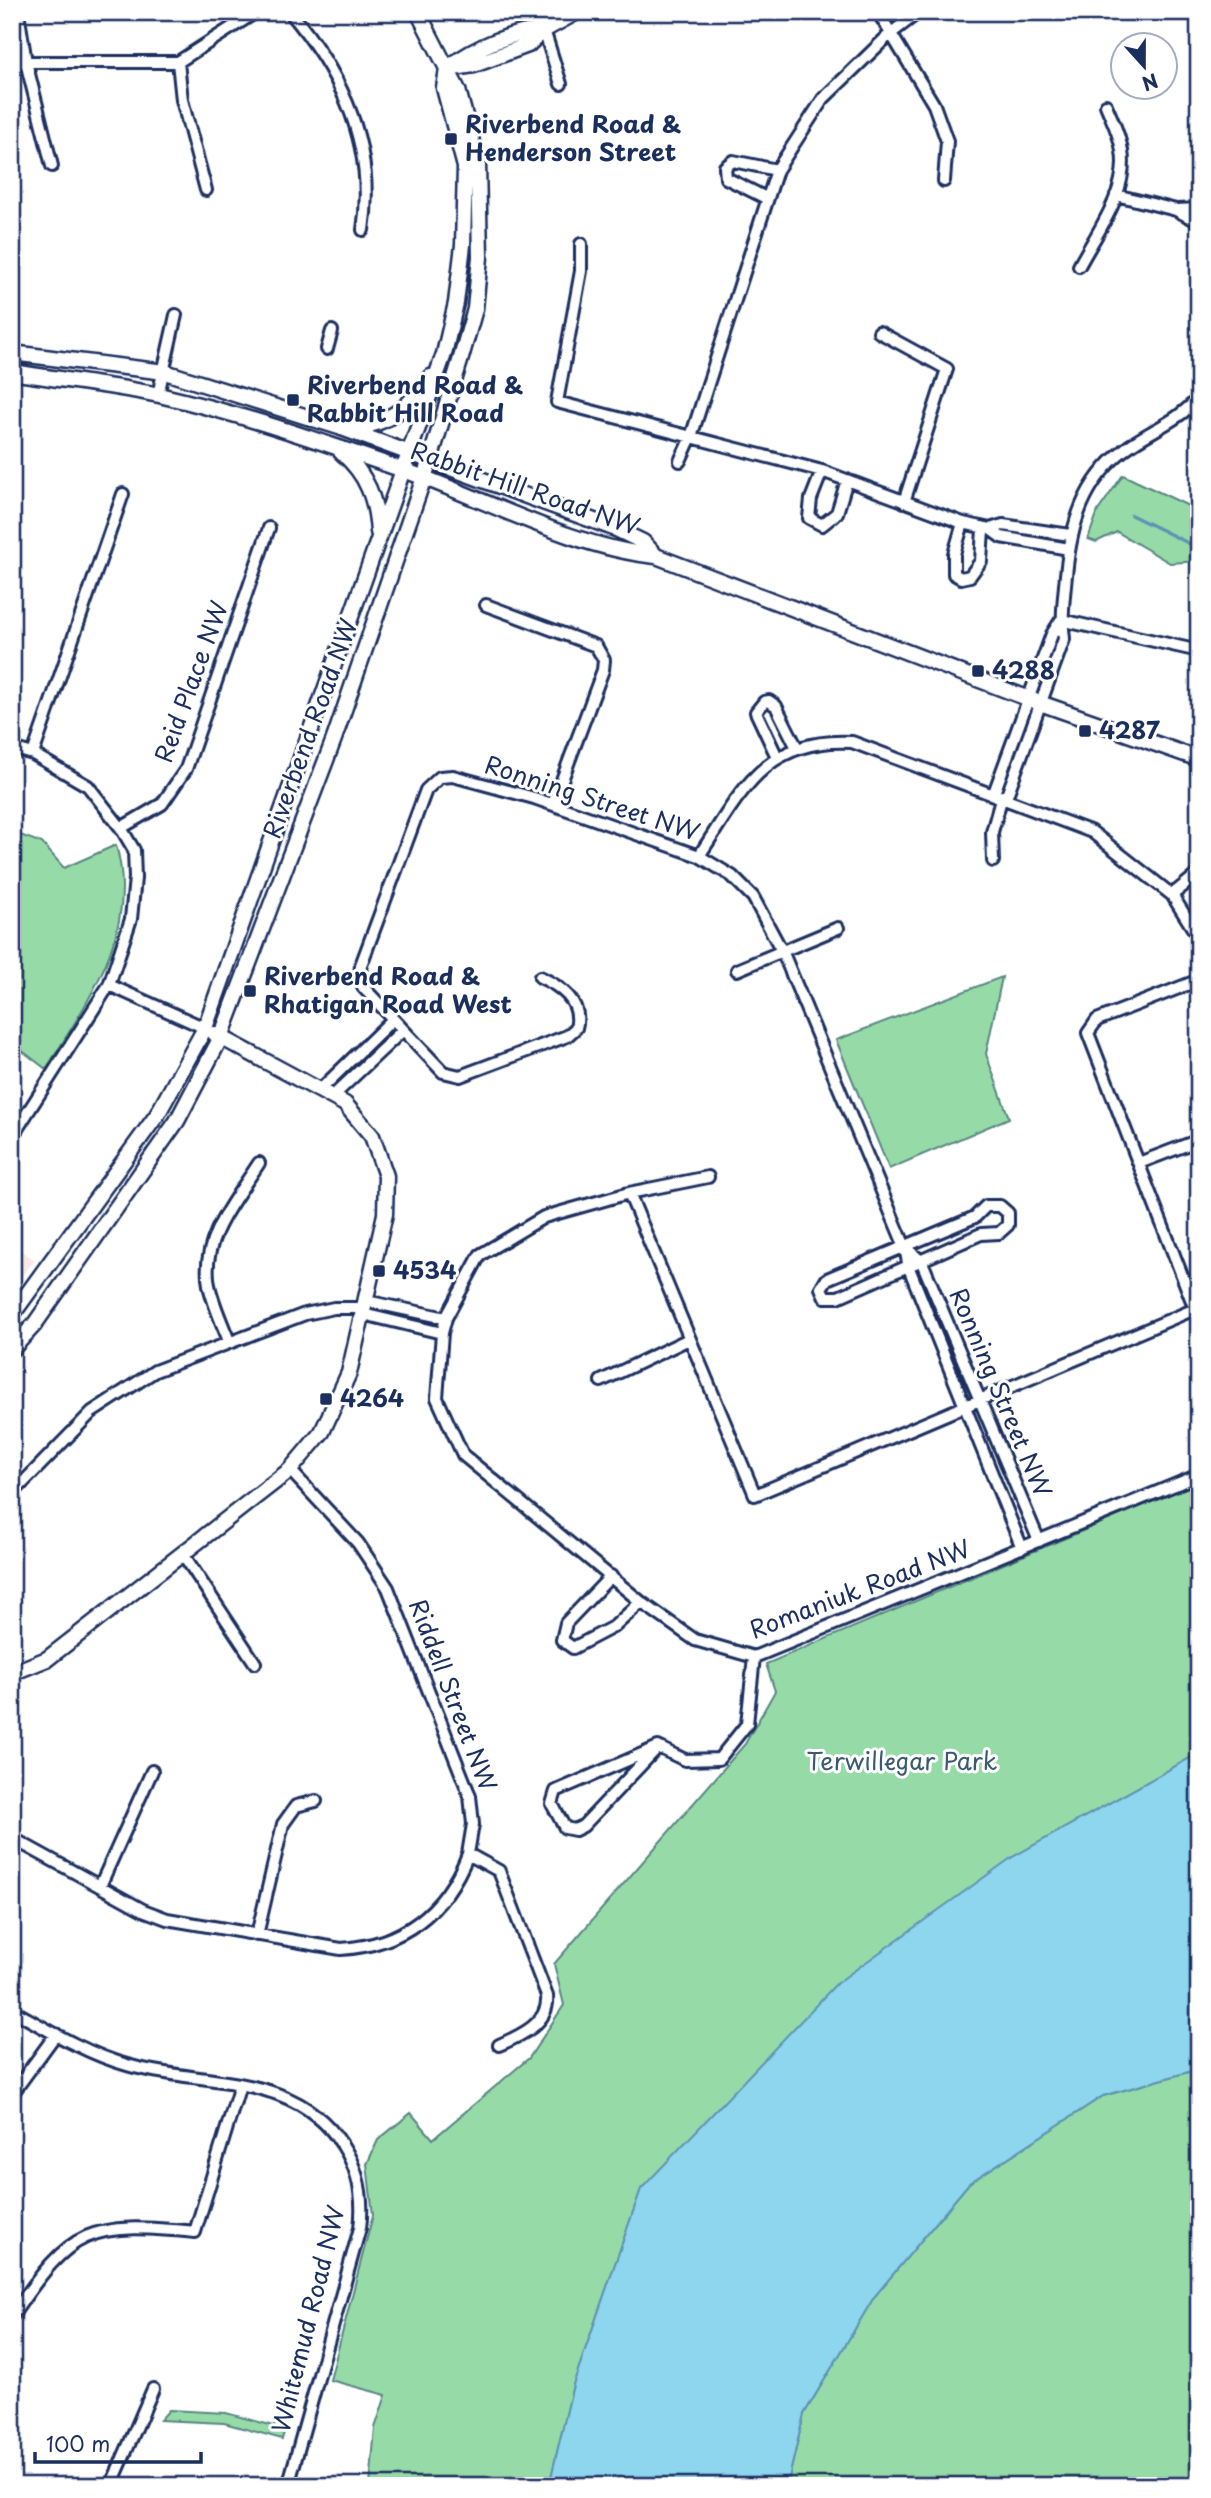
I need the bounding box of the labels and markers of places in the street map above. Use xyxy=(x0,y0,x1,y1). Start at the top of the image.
place label: Riverbend Road & Henderson Street xyxy=(465,105,681,169)
marker: Riverbend Road & Henderson Street xyxy=(443,131,459,147)
place label: Riverbend Road & Rabbit Hill Road xyxy=(307,366,523,430)
marker: Riverbend Road & Rabbit Hill Road xyxy=(285,392,301,408)
place label: 4288 xyxy=(992,651,1055,687)
marker: 4288 xyxy=(970,663,986,679)
place label: 4287 xyxy=(1099,711,1160,747)
marker: 4287 xyxy=(1077,723,1093,739)
place label: Riverbend Road & Rhatigan Road West xyxy=(264,957,512,1021)
marker: Riverbend Road & Rhatigan Road West xyxy=(242,983,258,999)
place label: 4534 xyxy=(393,1251,456,1287)
marker: 4534 xyxy=(371,1263,387,1279)
place label: 4264 xyxy=(340,1379,404,1415)
marker: 4264 xyxy=(318,1391,334,1407)

